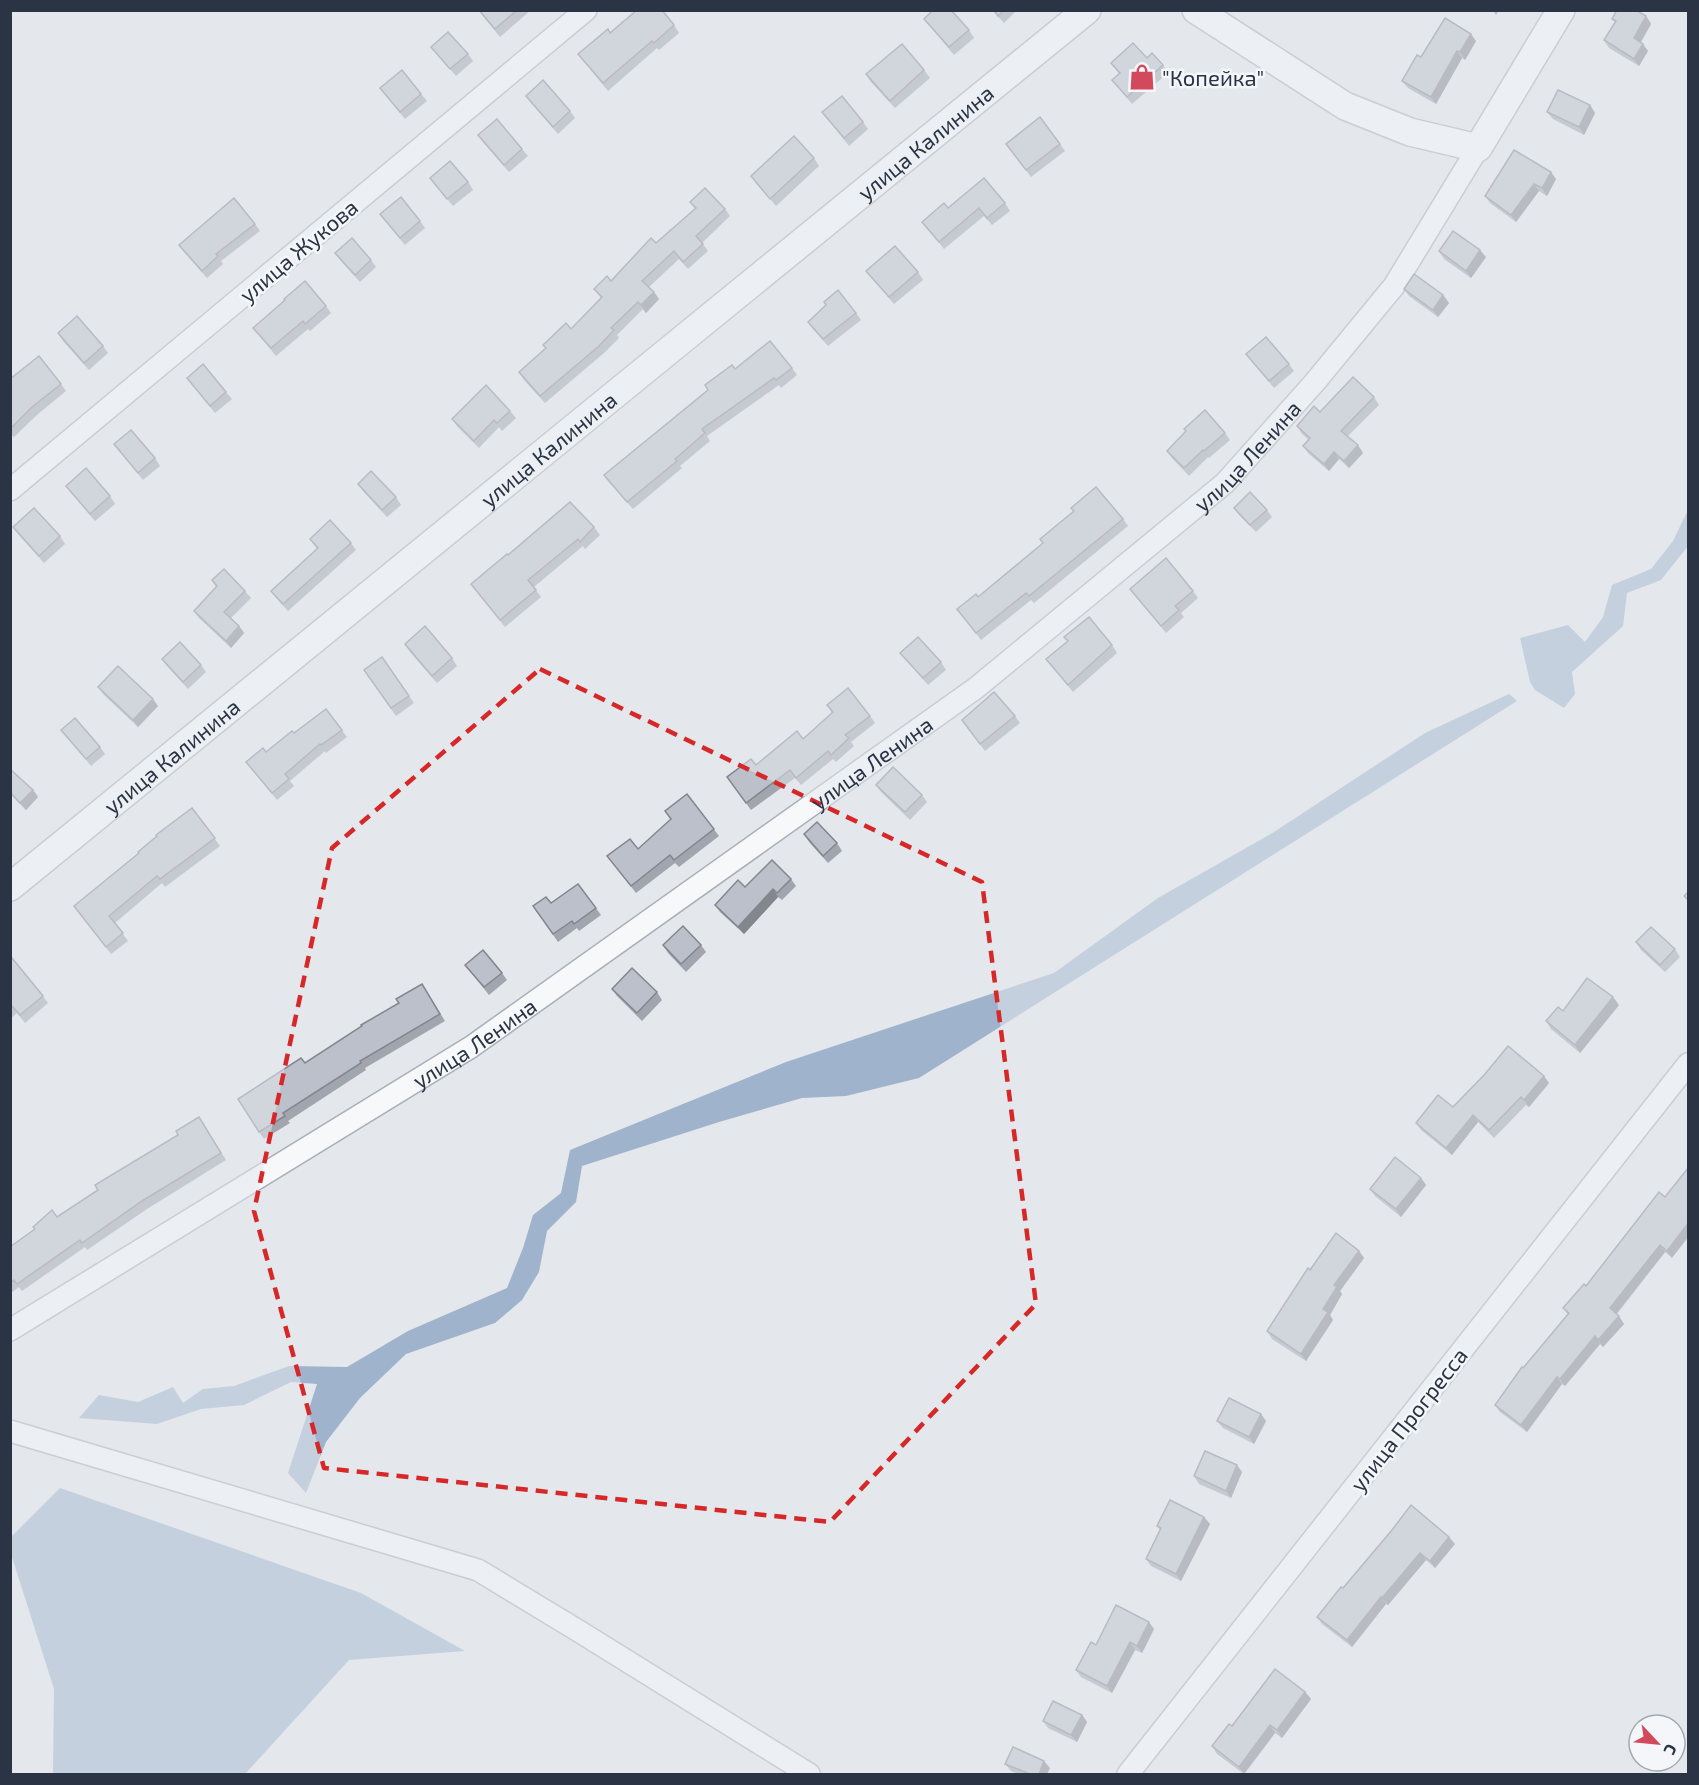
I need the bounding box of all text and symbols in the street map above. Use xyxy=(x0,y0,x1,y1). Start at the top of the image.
shop icon: "Копейка" xyxy=(1127,62,1157,92)
place label: "Копейка" xyxy=(1162,64,1264,90)
street label: улица Калинина xyxy=(852,79,998,206)
street label: улица Жукова xyxy=(234,193,363,308)
street label: улица Калинина xyxy=(475,386,621,513)
street label: улица Ленина xyxy=(1188,395,1306,517)
street label: улица Калинина xyxy=(98,693,245,819)
street label: улица Ленина xyxy=(805,710,937,815)
street label: улица Ленина xyxy=(407,992,541,1094)
street label: улица Прогресса xyxy=(1344,1342,1473,1497)
north arrow xyxy=(1627,1713,1687,1773)
text: С xyxy=(1660,1741,1682,1758)

